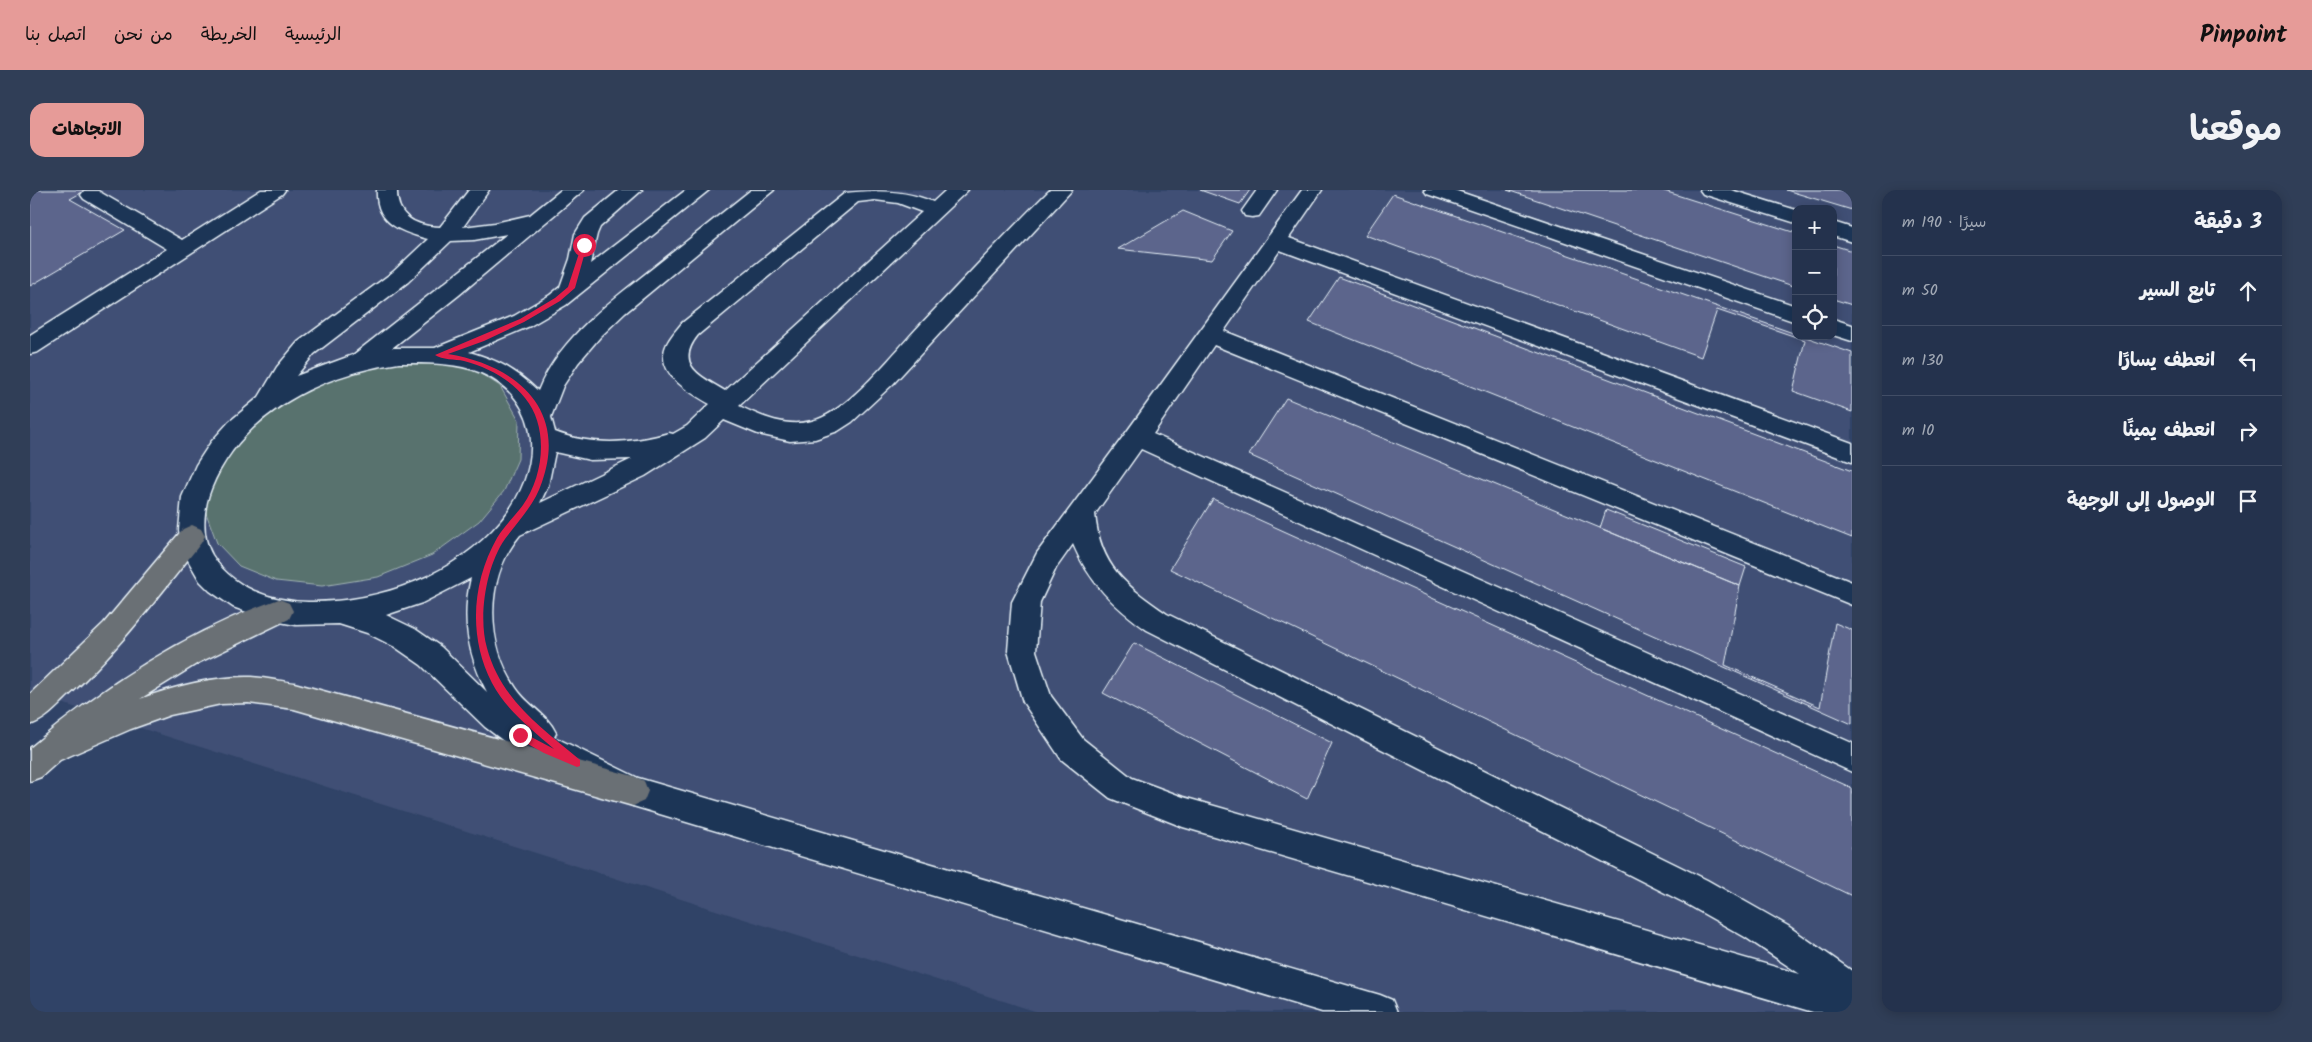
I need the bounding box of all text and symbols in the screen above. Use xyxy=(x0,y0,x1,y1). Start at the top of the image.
text: Pinpoint xyxy=(2200,16,2287,55)
text: اتصل بنا xyxy=(25,21,86,50)
text: من نحن xyxy=(114,21,173,50)
text: الخريطة xyxy=(201,21,257,50)
text: الرئيسية xyxy=(285,21,341,50)
button: الاتجاهات xyxy=(30,103,144,157)
text: موقعنا xyxy=(2189,103,2282,159)
map controls xyxy=(1792,205,1837,340)
button: + xyxy=(1792,205,1837,250)
text: 3 دقيقة xyxy=(2194,206,2262,239)
text: سيرًا · 190 m xyxy=(1902,210,1986,235)
route start xyxy=(573,234,596,257)
button: − xyxy=(1792,250,1837,295)
text: تابع السير xyxy=(2140,276,2215,306)
icon: ahead xyxy=(2234,277,2262,305)
text: 50 m xyxy=(1902,278,1938,303)
button: locate xyxy=(1792,295,1837,340)
text: انعطف يسارًا xyxy=(2118,346,2215,376)
icon: left xyxy=(2234,347,2262,375)
text: 130 m xyxy=(1902,348,1943,373)
text: انعطف يمينًا xyxy=(2123,416,2215,446)
icon: right xyxy=(2234,417,2262,445)
text: 10 m xyxy=(1902,418,1934,443)
text: الوصول إلى الوجهة xyxy=(2067,486,2215,516)
icon: arrive xyxy=(2234,487,2262,515)
route end xyxy=(509,724,532,747)

